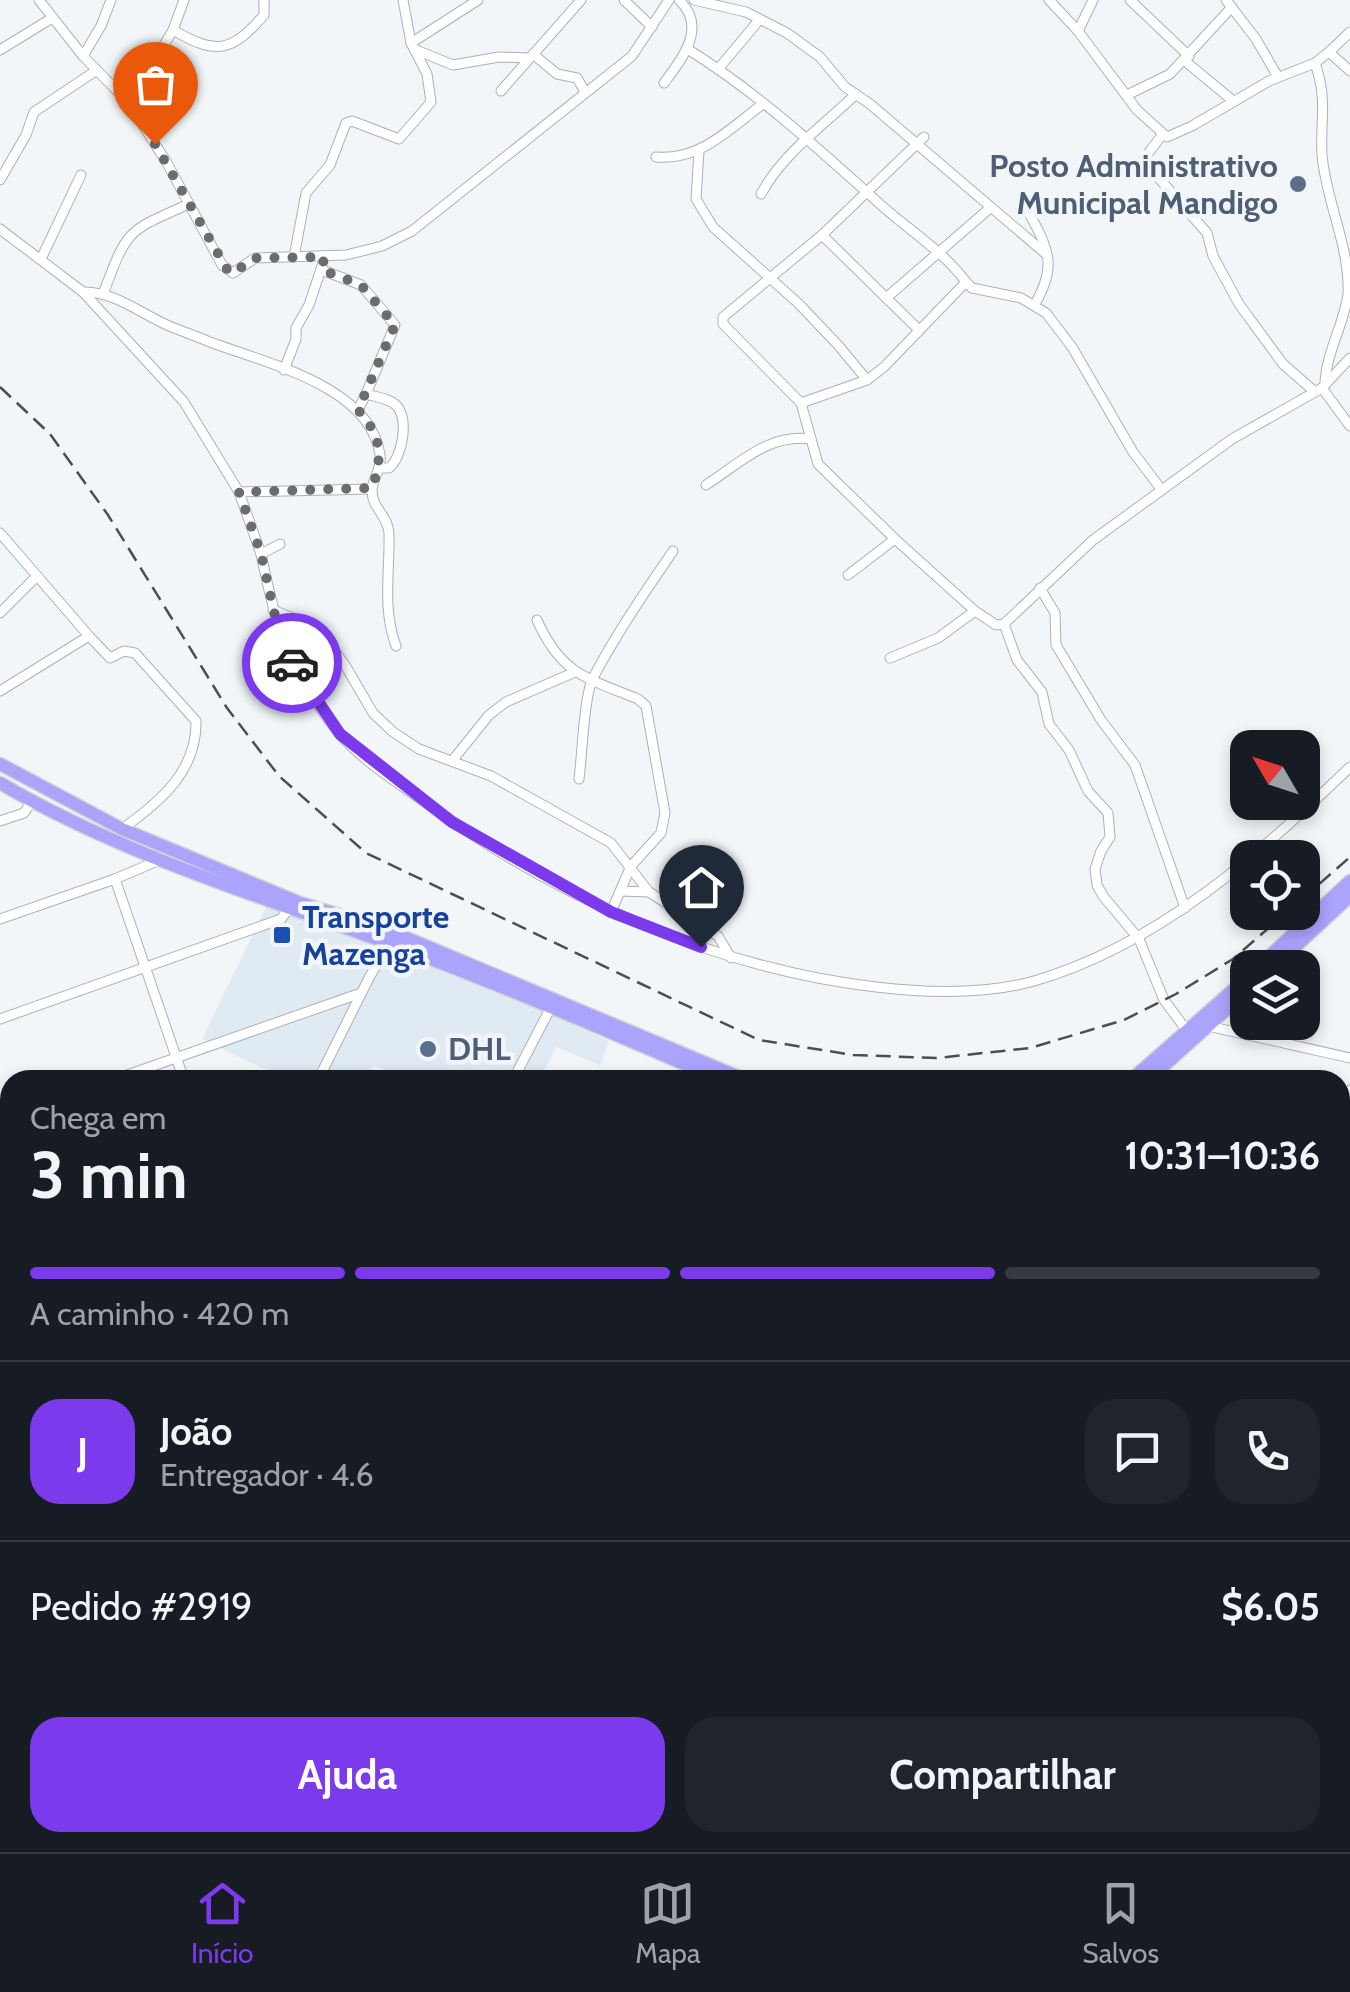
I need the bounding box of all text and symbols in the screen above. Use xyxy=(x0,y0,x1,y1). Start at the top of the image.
pin xyxy=(113,42,198,145)
icon: bag xyxy=(128,57,183,112)
place label: Posto Administrativo Municipal Mandigo xyxy=(989,146,1278,222)
marker: Posto Administrativo Municipal Mandigo xyxy=(1287,173,1309,195)
courier xyxy=(242,613,342,713)
icon: car xyxy=(265,636,320,691)
north arrow xyxy=(1230,730,1320,820)
map controls xyxy=(1230,730,1320,1040)
button: locate xyxy=(1230,840,1320,930)
pin xyxy=(659,845,744,948)
icon: home xyxy=(674,860,729,915)
place label: Transporte Mazenga xyxy=(302,897,449,973)
marker: Transporte Mazenga xyxy=(271,924,293,946)
button: layers xyxy=(1230,950,1320,1040)
place label: DHL xyxy=(448,1029,510,1068)
marker: DHL xyxy=(417,1038,439,1060)
text: Chega em xyxy=(30,1098,166,1137)
text: 10:31–10:36 xyxy=(1125,1132,1320,1179)
text: 3 min xyxy=(30,1135,188,1214)
text: A caminho · 420 m xyxy=(30,1294,289,1333)
button: chat xyxy=(1085,1399,1190,1504)
button: phone xyxy=(1215,1399,1320,1504)
text: João xyxy=(160,1408,232,1455)
text: J xyxy=(77,1428,88,1475)
text: Entregador · 4.6 xyxy=(160,1455,374,1494)
text: Pedido #2919 xyxy=(30,1583,253,1630)
text: $6.05 xyxy=(1221,1583,1320,1630)
button: Ajuda xyxy=(30,1717,665,1832)
button: Compartilhar xyxy=(685,1717,1320,1832)
tab: Início xyxy=(191,1876,253,1970)
tab: Mapa xyxy=(635,1876,700,1970)
tab: Salvos xyxy=(1082,1876,1159,1970)

